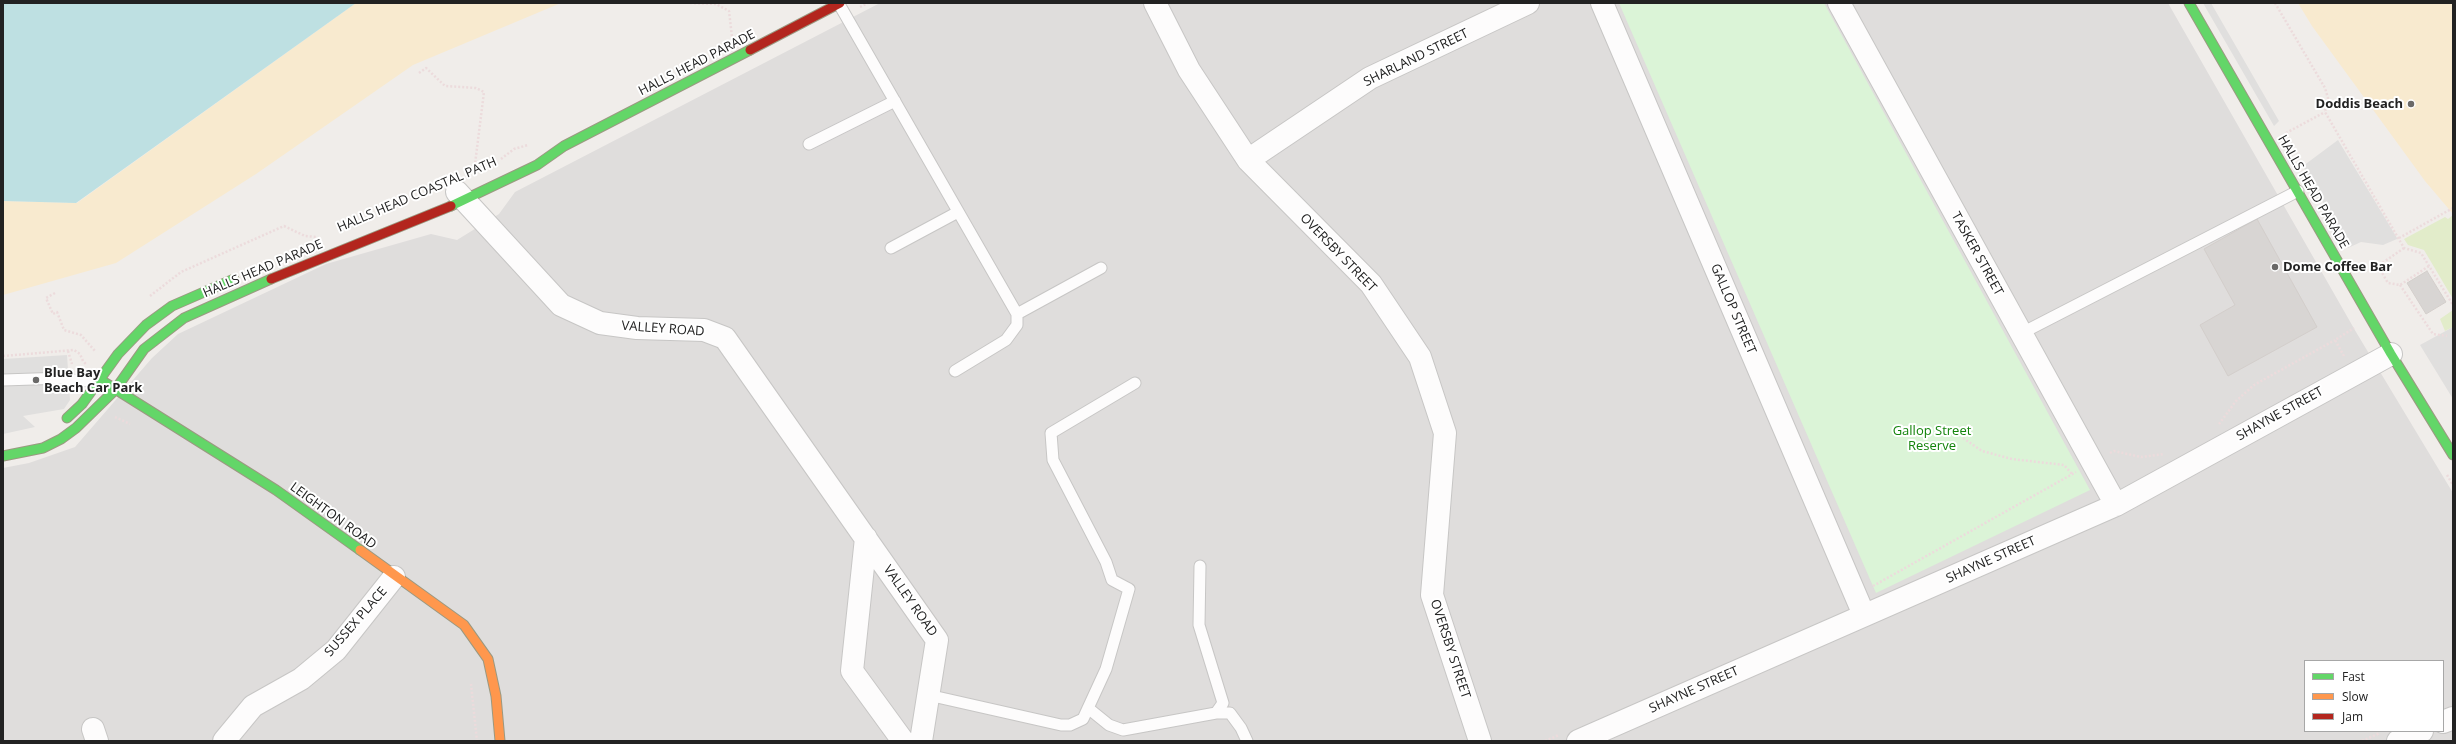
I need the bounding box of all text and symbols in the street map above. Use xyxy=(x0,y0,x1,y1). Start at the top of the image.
street label: SHARLAND STREET xyxy=(1361,26,1471,90)
street label: HALLS HEAD PARADE xyxy=(636,27,758,99)
place label: Doddis Beach xyxy=(2316,96,2403,112)
marker: Doddis Beach xyxy=(2406,99,2416,109)
street label: HALLS HEAD PARADE xyxy=(2274,132,2352,252)
street label: HALLS HEAD COASTAL PATH xyxy=(335,154,499,236)
street label: OVERSBY STREET xyxy=(1297,210,1379,296)
street label: TASKER STREET xyxy=(1948,210,2006,298)
street label: HALLS HEAD PARADE xyxy=(201,237,325,301)
place label: Dome Coffee Bar xyxy=(2283,259,2392,275)
street label: GALLOP STREET xyxy=(1707,262,1759,356)
marker: Dome Coffee Bar xyxy=(2270,262,2280,272)
street label: VALLEY ROAD xyxy=(621,318,705,340)
place label: Blue Bay Beach Car Park xyxy=(44,365,142,396)
marker: Blue Bay Beach Car Park xyxy=(31,375,41,385)
street label: SHAYNE STREET xyxy=(2234,384,2326,444)
park label: Gallop Street Reserve xyxy=(1893,423,1971,454)
street label: LEIGHTON ROAD xyxy=(287,479,379,553)
street label: SHAYNE STREET xyxy=(1944,533,2038,587)
street label: VALLEY ROAD xyxy=(880,562,940,640)
street label: SUSSEX PLACE xyxy=(322,584,390,660)
street label: OVERSBY STREET xyxy=(1427,598,1473,700)
legend xyxy=(2304,660,2444,732)
street label: SHAYNE STREET xyxy=(1647,663,1741,717)
text: Fast xyxy=(2342,668,2365,685)
text: Slow xyxy=(2342,688,2368,705)
text: Jam xyxy=(2342,708,2363,725)

